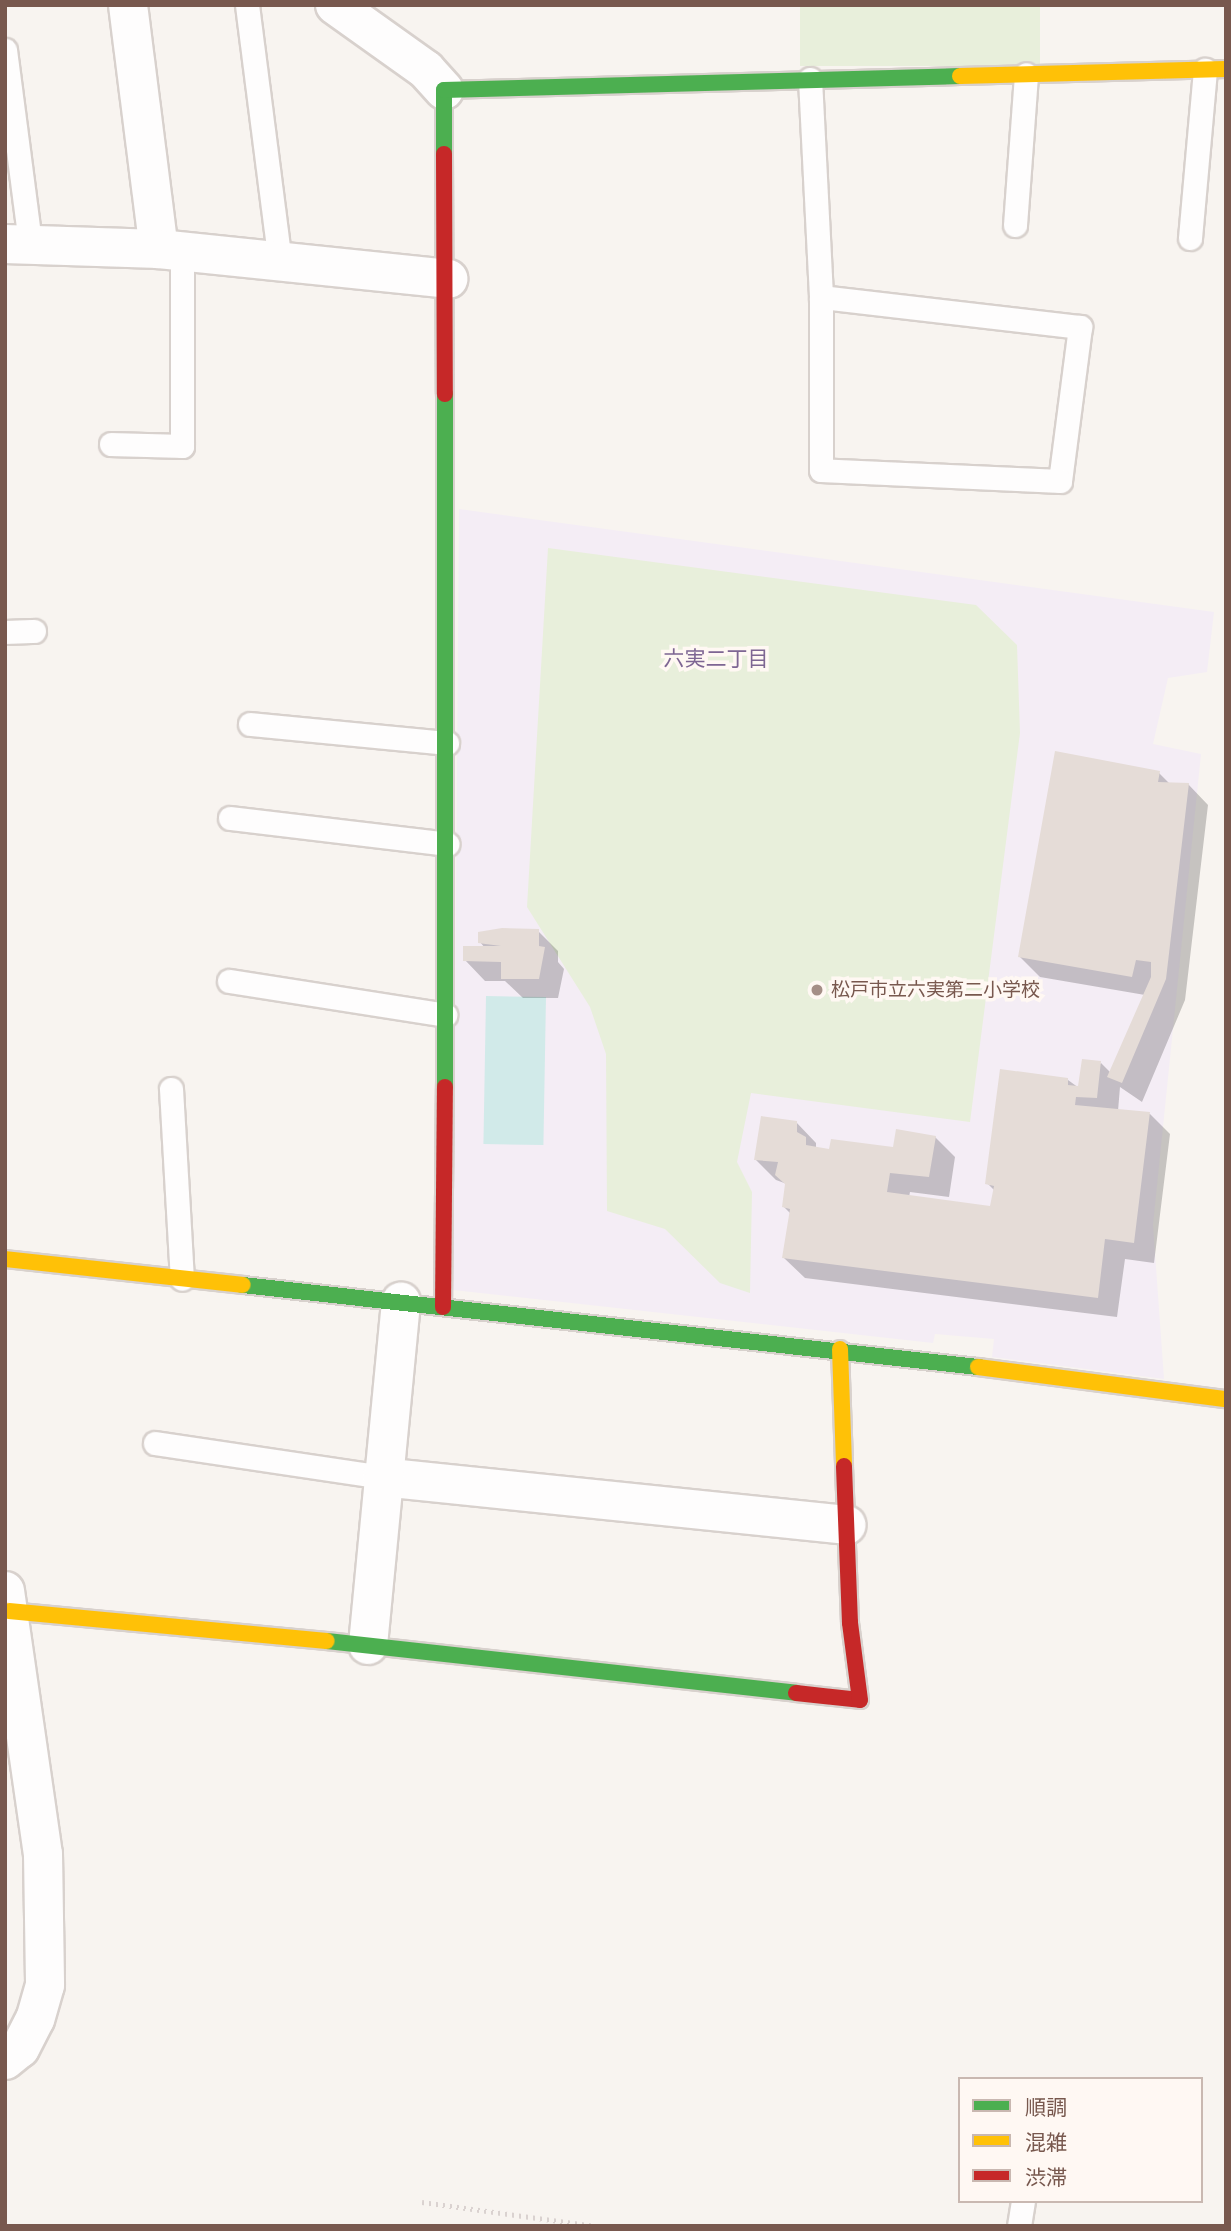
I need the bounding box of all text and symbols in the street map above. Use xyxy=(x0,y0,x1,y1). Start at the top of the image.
district label: 六実二丁目 xyxy=(664,645,768,671)
place label: 松戸市立六実第二小学校 xyxy=(831,979,1040,1001)
marker: 松戸市立六実第二小学校 xyxy=(809,982,825,998)
legend xyxy=(958,2077,1203,2203)
text: 順調 xyxy=(1025,2093,1067,2121)
text: 混雑 xyxy=(1025,2128,1067,2156)
text: 渋滞 xyxy=(1025,2163,1067,2191)

